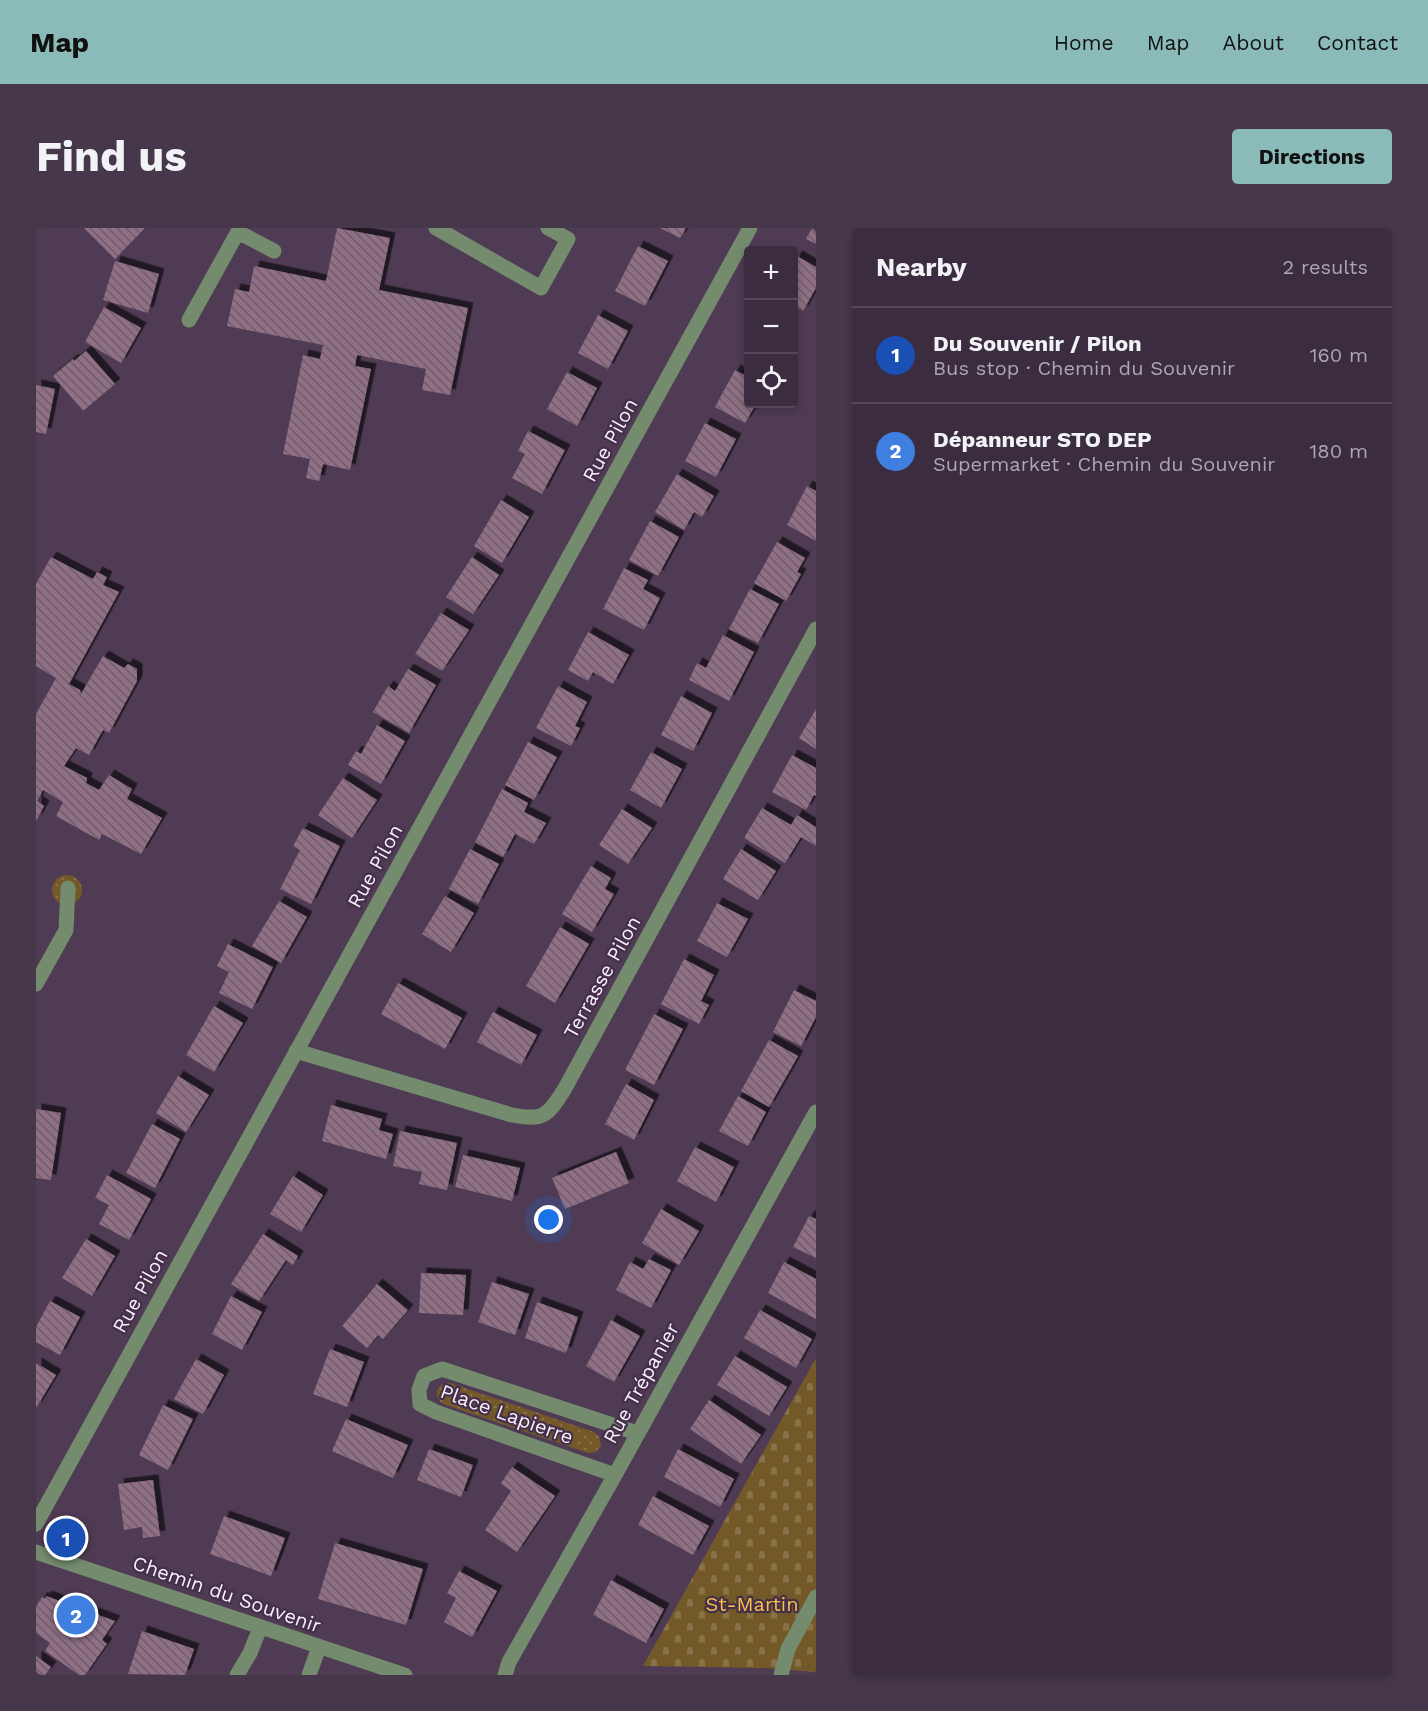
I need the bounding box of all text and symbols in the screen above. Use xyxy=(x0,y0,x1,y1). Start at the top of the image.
text: Map xyxy=(30,26,89,59)
text: Home xyxy=(1054,30,1114,55)
text: Map xyxy=(1147,30,1190,55)
text: About xyxy=(1223,30,1284,55)
text: Contact xyxy=(1317,30,1398,55)
button: Directions xyxy=(1232,129,1392,184)
text: Find us xyxy=(36,132,187,181)
map controls xyxy=(744,246,798,408)
button: + xyxy=(744,246,798,300)
text: Nearby xyxy=(876,252,967,282)
text: 2 results xyxy=(1283,255,1368,279)
button: − xyxy=(744,300,798,354)
text: Du Souvenir / Pilon xyxy=(933,331,1142,356)
text: 1 xyxy=(891,343,900,367)
text: 160 m xyxy=(1310,343,1368,367)
button: locate xyxy=(744,354,798,408)
text: Bus stop · Chemin du Souvenir xyxy=(933,356,1235,380)
street label: Rue Pilon xyxy=(577,394,643,486)
text: Dépanneur STO DEP xyxy=(933,427,1152,452)
text: 2 xyxy=(890,439,901,463)
text: 180 m xyxy=(1310,439,1368,463)
text: Supermarket · Chemin du Souvenir xyxy=(933,452,1275,476)
street label: Rue Pilon xyxy=(342,820,408,912)
street label: Terrasse Pilon xyxy=(558,912,646,1042)
your location xyxy=(534,1205,563,1234)
street label: Rue Pilon xyxy=(107,1245,173,1337)
street label: Rue Trépanier xyxy=(598,1318,684,1448)
street label: Place Lapierre xyxy=(437,1379,577,1449)
pin: 1 xyxy=(46,1516,86,1560)
street label: Chemin du Souvenir xyxy=(130,1550,324,1638)
pin: 2 xyxy=(56,1592,96,1638)
park label: St-Martin xyxy=(705,1592,799,1616)

